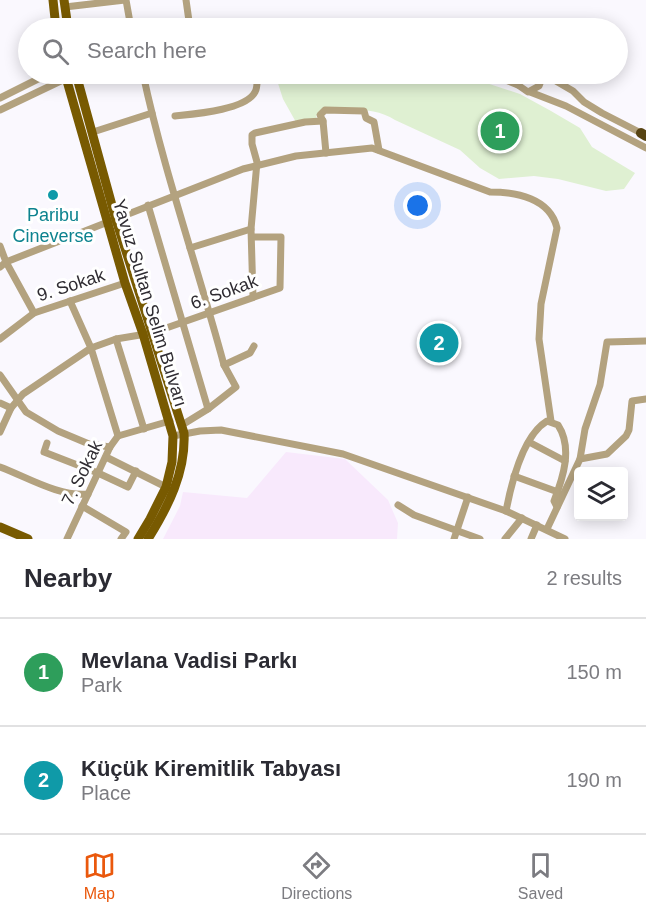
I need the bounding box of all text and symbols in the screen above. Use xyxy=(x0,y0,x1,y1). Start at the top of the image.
search box xyxy=(18,18,628,84)
icon: search xyxy=(39,35,72,68)
text: Search here xyxy=(87,38,207,63)
pin: 1 xyxy=(480,108,520,154)
marker: Paribu Cineverse xyxy=(46,188,60,202)
your location xyxy=(403,191,432,220)
street label: Yavuz Sultan Selim Bulvarı xyxy=(109,197,191,409)
place label: Paribu Cineverse xyxy=(12,205,94,246)
street label: 9. Sokak xyxy=(35,264,108,305)
street label: 6. Sokak xyxy=(188,270,261,313)
pin: 2 xyxy=(420,320,458,366)
street label: 7. Sokak xyxy=(58,436,107,509)
map controls xyxy=(574,467,628,521)
button: layers xyxy=(574,467,628,521)
text: Nearby xyxy=(24,563,112,593)
text: 2 results xyxy=(546,567,622,589)
text: Mevlana Vadisi Parkı xyxy=(81,648,297,673)
text: 1 xyxy=(38,661,49,683)
text: 150 m xyxy=(566,661,622,683)
text: Park xyxy=(81,674,122,696)
text: Küçük Kiremitlik Tabyası xyxy=(81,756,341,781)
text: 2 xyxy=(38,769,49,791)
text: 190 m xyxy=(566,769,622,791)
text: Place xyxy=(81,782,131,804)
tab: Map xyxy=(83,849,116,903)
tab: Directions xyxy=(281,849,352,903)
tab: Saved xyxy=(518,849,563,903)

